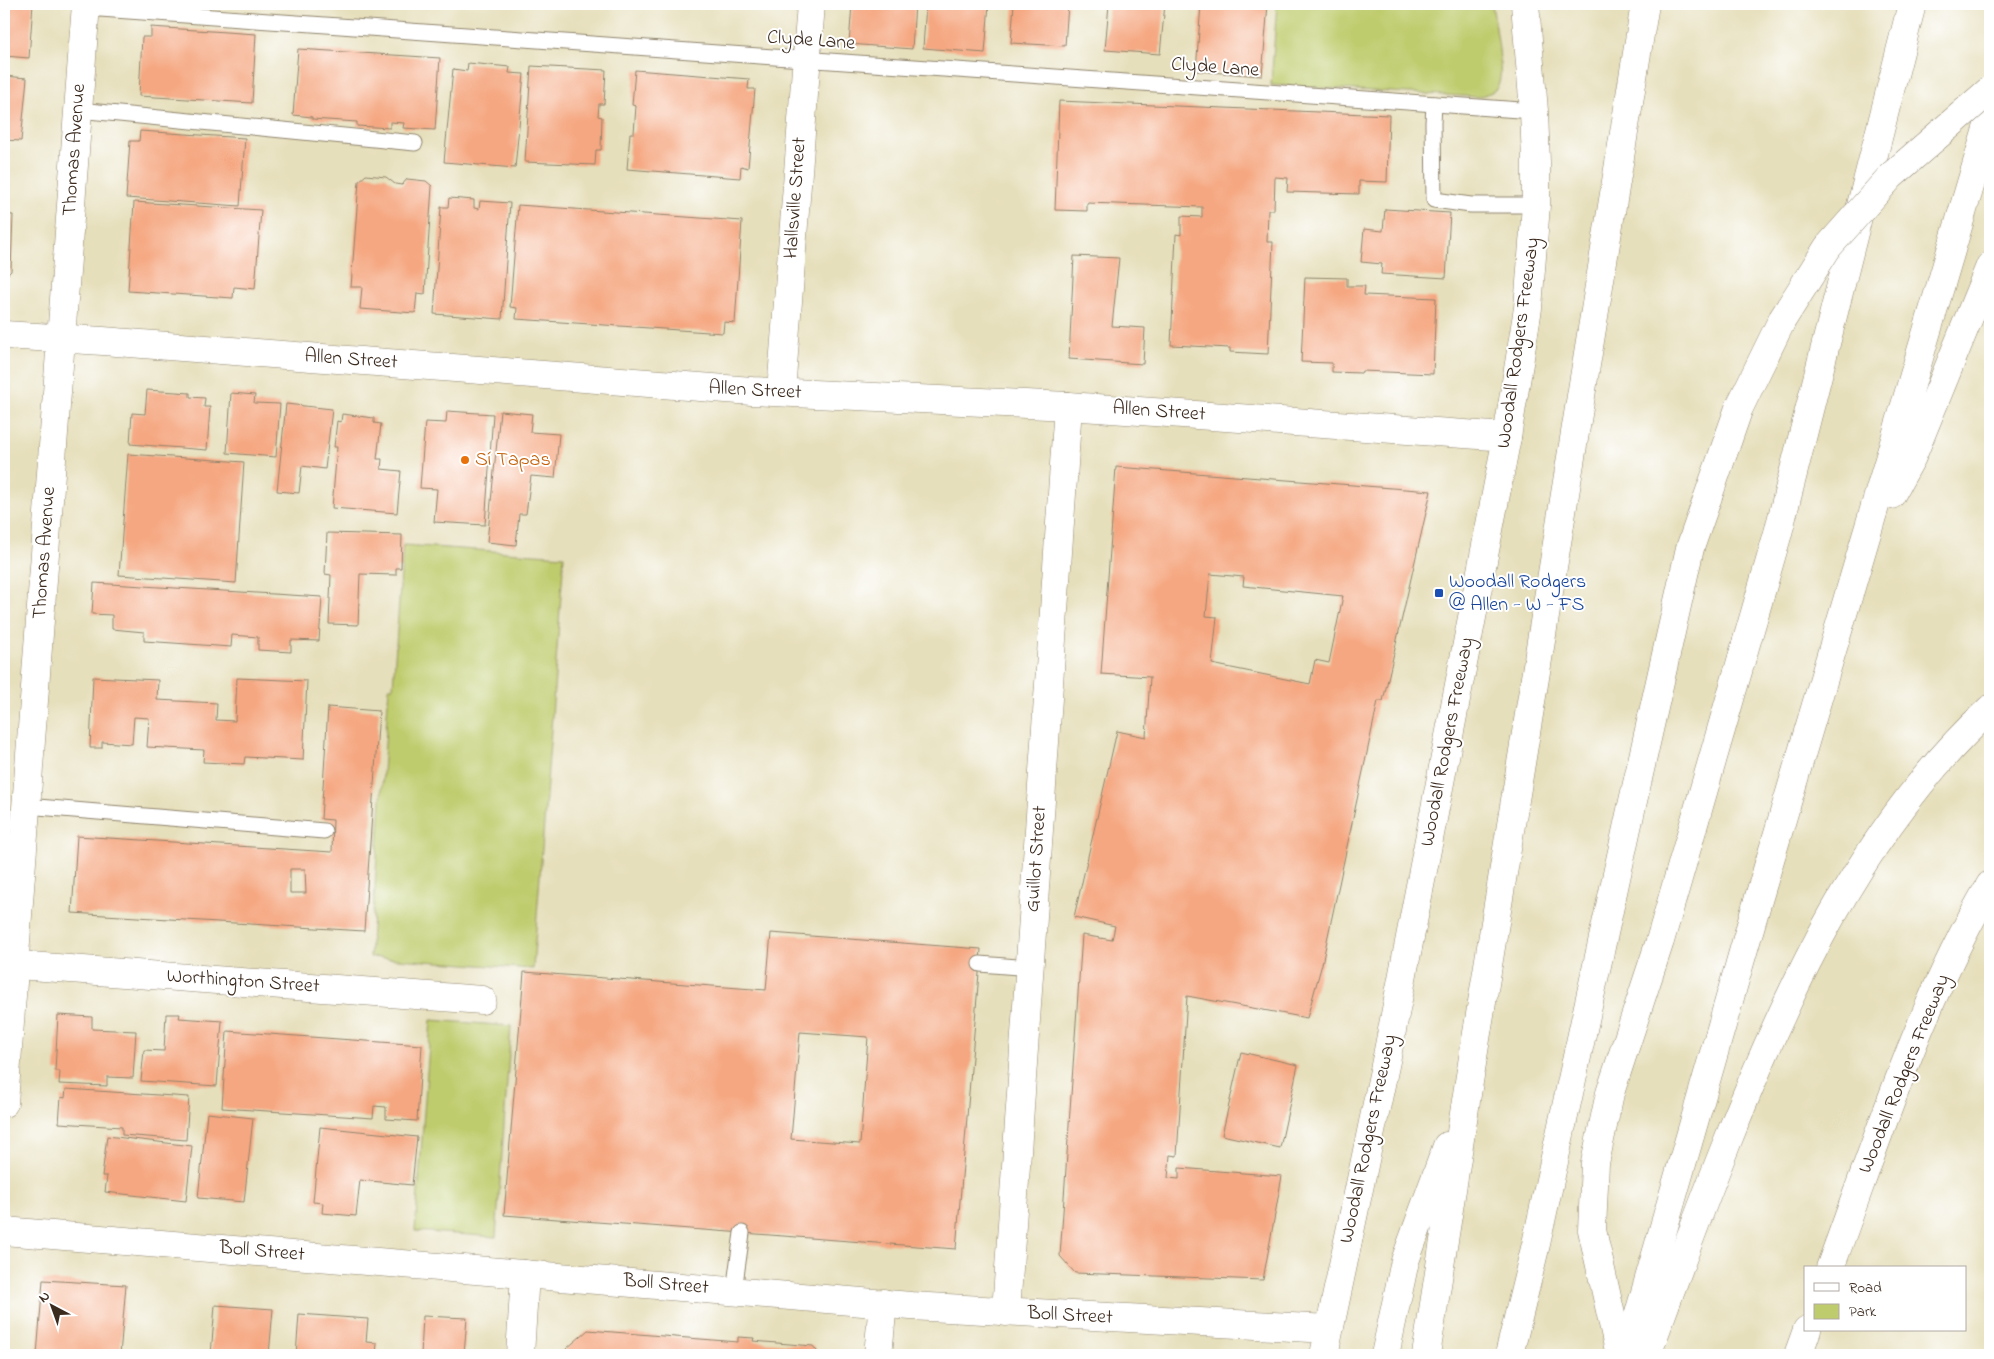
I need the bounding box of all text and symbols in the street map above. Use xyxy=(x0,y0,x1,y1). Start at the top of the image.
street label: Clyde Lane xyxy=(766,23,856,59)
street label: Clyde Lane xyxy=(1170,50,1260,86)
street label: Thomas Avenue xyxy=(56,83,94,217)
street label: Hallsville Street xyxy=(777,136,815,260)
street label: Woodall Rodgers Freeway xyxy=(1490,236,1549,450)
street label: Allen Street xyxy=(303,342,399,378)
street label: Allen Street xyxy=(708,374,803,408)
street label: Allen Street xyxy=(1111,394,1207,430)
place label: Sí Tapas xyxy=(475,446,551,475)
marker: Sí Tapas xyxy=(459,454,471,466)
street label: Thomas Avenue xyxy=(26,486,64,620)
place label: Woodall Rodgers @ Allen - W - FS xyxy=(1449,568,1586,620)
marker: Woodall Rodgers @ Allen - W - FS xyxy=(1433,587,1445,599)
street label: Woodall Rodgers Freeway xyxy=(1413,635,1484,849)
street label: Guillot Street xyxy=(1019,804,1055,913)
street label: Worthington Street xyxy=(166,962,321,1003)
street label: Woodall Rodgers Freeway xyxy=(1852,970,1959,1178)
street label: Woodall Rodgers Freeway xyxy=(1333,1032,1406,1246)
street label: Boll Street xyxy=(217,1234,306,1270)
legend xyxy=(1804,1266,1966,1332)
street label: Boll Street xyxy=(621,1267,710,1303)
text: Road xyxy=(1849,1277,1882,1299)
north arrow xyxy=(28,1282,78,1332)
text: N xyxy=(34,1286,55,1308)
street label: Boll Street xyxy=(1026,1299,1114,1333)
text: Park xyxy=(1849,1301,1877,1323)

